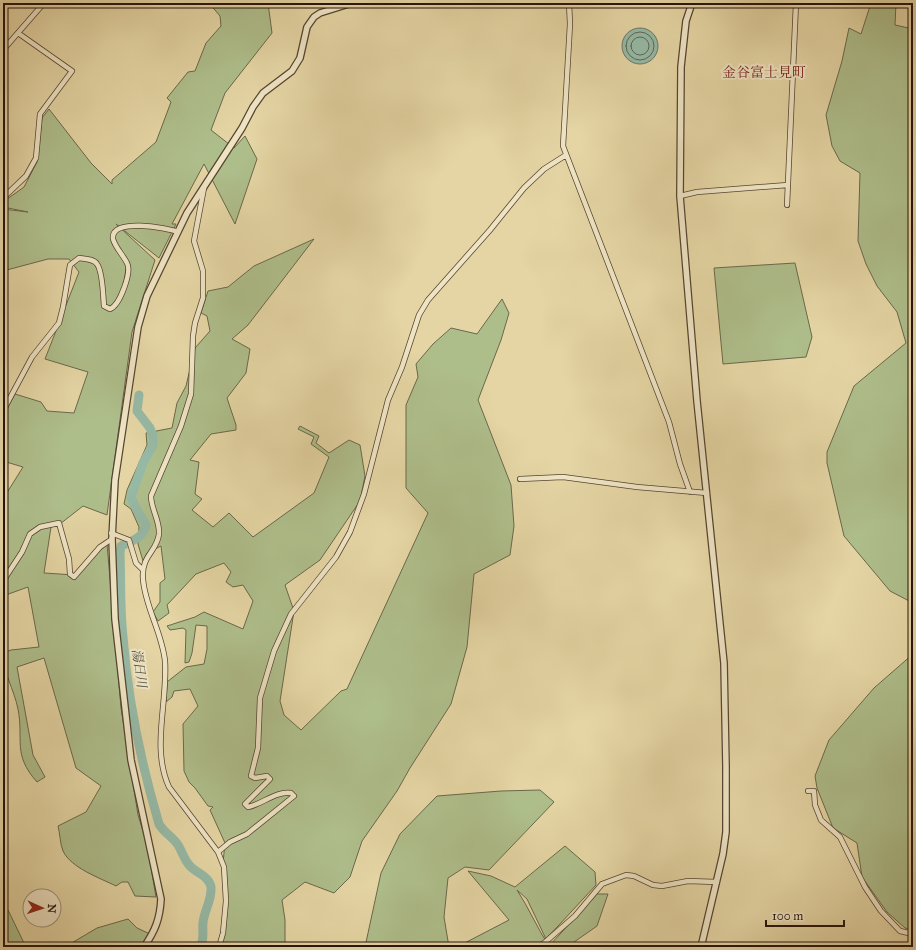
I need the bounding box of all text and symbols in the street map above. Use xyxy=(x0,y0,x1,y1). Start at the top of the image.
district label: 金谷富士見町 xyxy=(722,64,806,81)
water label: 湯日川 xyxy=(128,648,150,691)
north arrow xyxy=(22,888,62,928)
scale bar xyxy=(766,902,844,928)
text: N xyxy=(45,903,58,914)
text: 100 m xyxy=(772,909,803,923)

